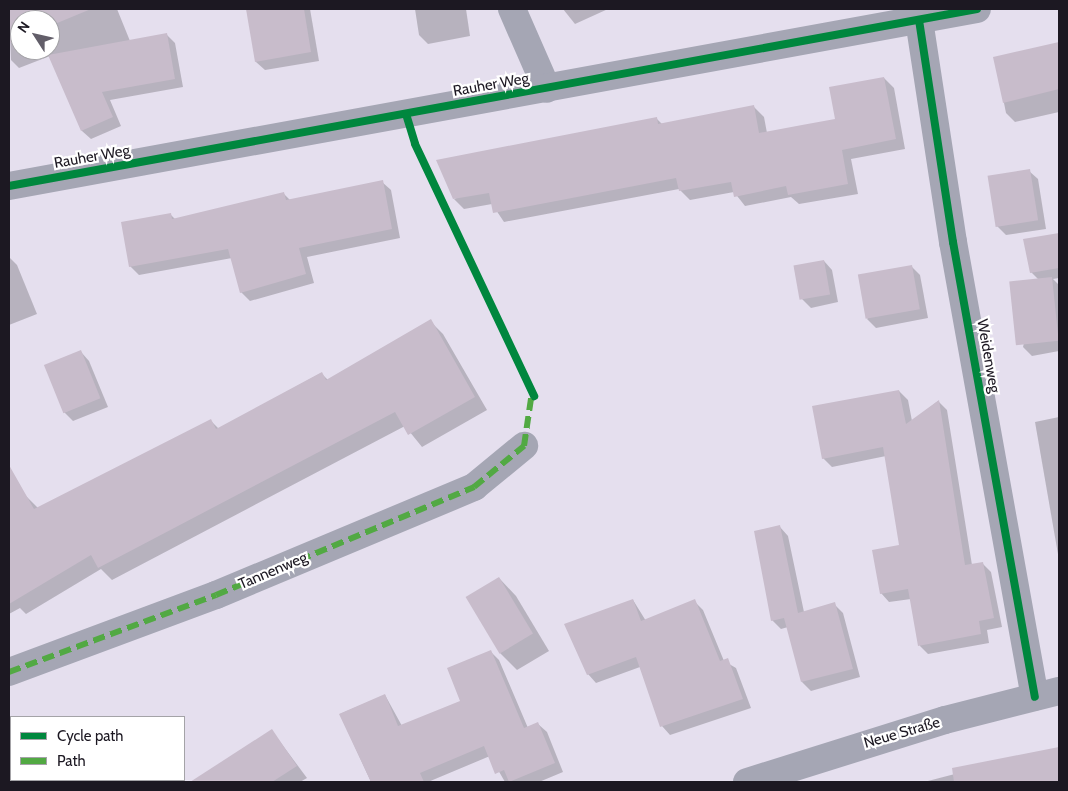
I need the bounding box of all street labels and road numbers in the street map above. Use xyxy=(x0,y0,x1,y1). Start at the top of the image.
street label: Rauher Weg xyxy=(452,69,530,101)
street label: Rauher Weg xyxy=(53,141,131,173)
street label: Weidenweg xyxy=(973,318,1003,394)
street label: Tannenweg xyxy=(236,548,310,594)
street label: Neue Straße xyxy=(862,714,942,752)

